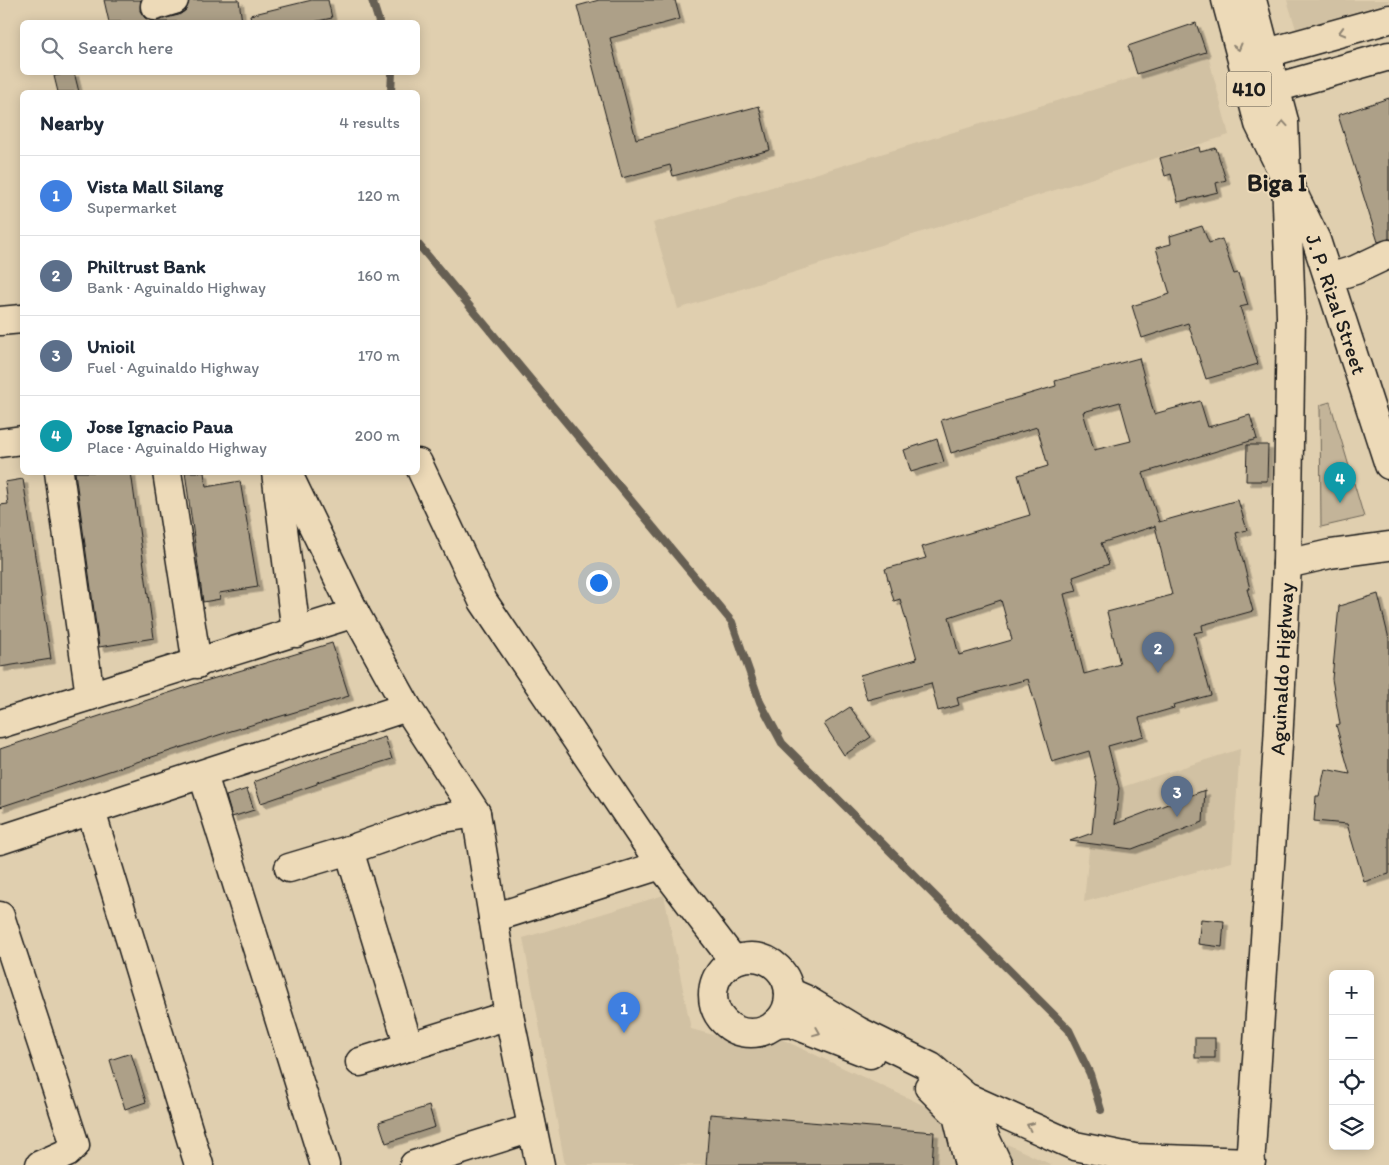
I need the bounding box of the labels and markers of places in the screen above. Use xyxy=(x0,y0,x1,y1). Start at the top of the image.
pin: 4 xyxy=(1324,462,1356,503)
pin: 2 xyxy=(1142,632,1174,673)
pin: 3 xyxy=(1161,776,1193,817)
pin: 1 xyxy=(608,992,640,1033)

